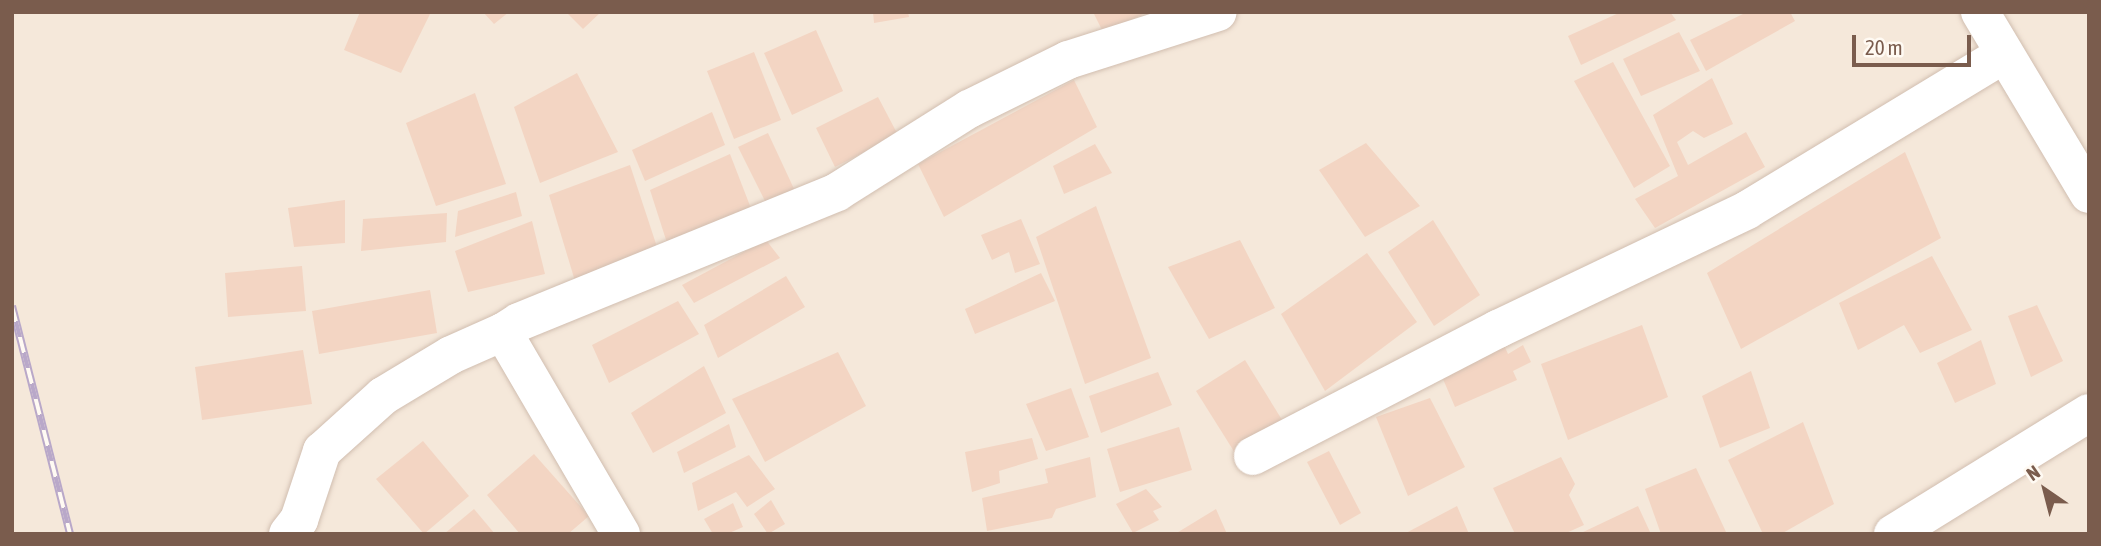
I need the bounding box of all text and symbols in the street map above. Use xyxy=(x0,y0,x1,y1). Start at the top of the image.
scale bar xyxy=(1856,21,1975,65)
text: 20 m xyxy=(1865,35,1903,59)
north arrow xyxy=(2010,455,2080,525)
text: N xyxy=(2022,461,2044,485)

